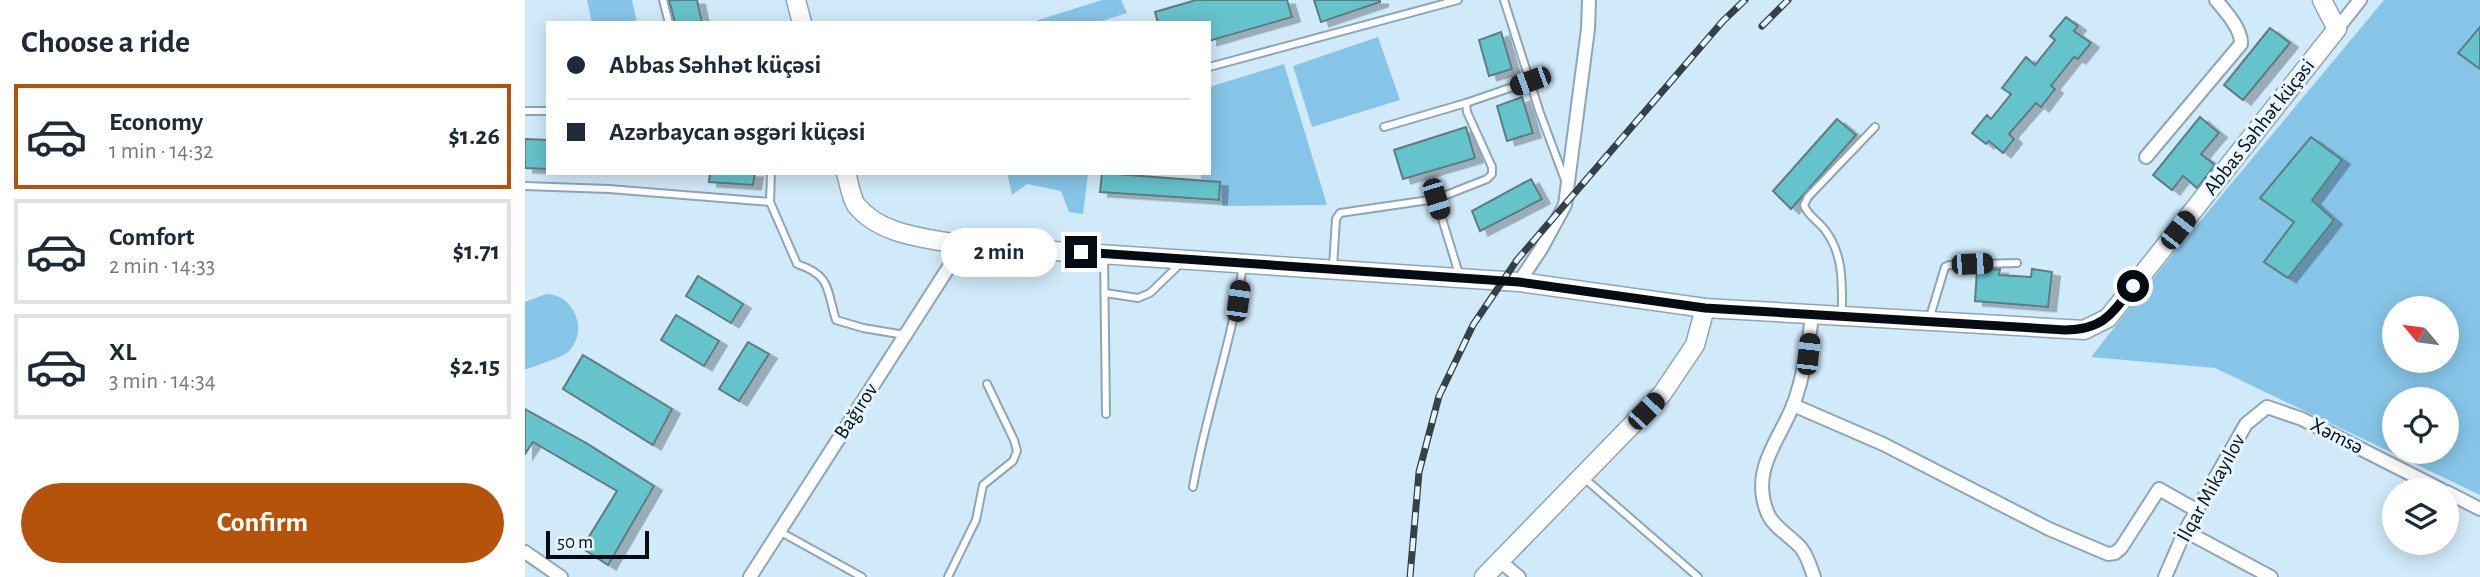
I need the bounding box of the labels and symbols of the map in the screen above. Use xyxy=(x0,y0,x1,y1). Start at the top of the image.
street label: Abbas Səhhət küçəsi xyxy=(2200,55,2318,199)
car xyxy=(1507,64,1554,98)
car xyxy=(1420,176,1453,222)
car xyxy=(2157,207,2200,253)
callout: 2 min xyxy=(941,228,1057,276)
route end xyxy=(1065,236,1097,268)
car xyxy=(1951,253,1994,275)
route start xyxy=(2117,270,2149,302)
car xyxy=(1225,279,1252,323)
north arrow xyxy=(2382,296,2459,373)
car xyxy=(1796,332,1821,376)
street label: Bağırov xyxy=(830,379,882,443)
car xyxy=(1624,389,1669,433)
street label: Xəmsə xyxy=(2307,414,2367,458)
street label: İlqar Mikayılov xyxy=(2172,430,2249,545)
scale bar xyxy=(546,528,649,560)

